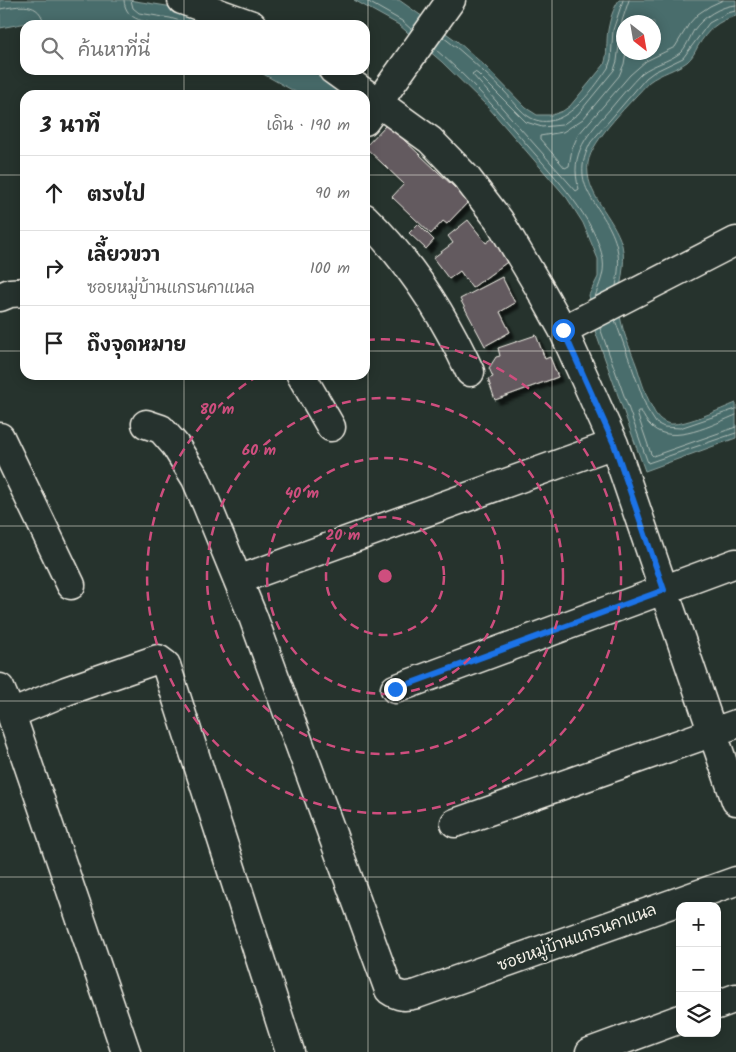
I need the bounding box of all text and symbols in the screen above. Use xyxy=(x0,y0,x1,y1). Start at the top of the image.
north arrow xyxy=(616,15,661,60)
search box xyxy=(20,20,370,75)
icon: search xyxy=(38,34,66,62)
text: ค้นหาที่นี่ xyxy=(78,36,150,66)
text: 3 นาที xyxy=(40,110,100,143)
text: เดิน · 190 m xyxy=(267,113,350,138)
icon: ahead xyxy=(40,179,68,207)
text: ตรงไป xyxy=(87,181,145,211)
text: 90 m xyxy=(315,181,350,206)
text: เลี้ยวขวา xyxy=(87,241,160,271)
icon: right xyxy=(40,254,68,282)
text: 100 m xyxy=(310,256,350,281)
text: ซอยหมู่บ้านแกรนคาแนล xyxy=(87,276,255,301)
route start xyxy=(552,319,575,342)
icon: arrive xyxy=(40,329,68,357)
text: ถึงจุดหมาย xyxy=(87,331,186,361)
text: 80 m xyxy=(200,398,234,422)
text: 60 m xyxy=(242,439,276,463)
text: 40 m xyxy=(285,482,319,506)
text: 20 m xyxy=(326,524,360,548)
centre of rings xyxy=(376,567,394,585)
route end xyxy=(384,678,407,701)
street label: ซอยหมู่บ้านแกรนคาแนล xyxy=(494,898,660,978)
map controls xyxy=(676,902,721,1037)
button: + xyxy=(676,902,721,947)
button: − xyxy=(676,947,721,992)
button: layers xyxy=(676,992,721,1037)

